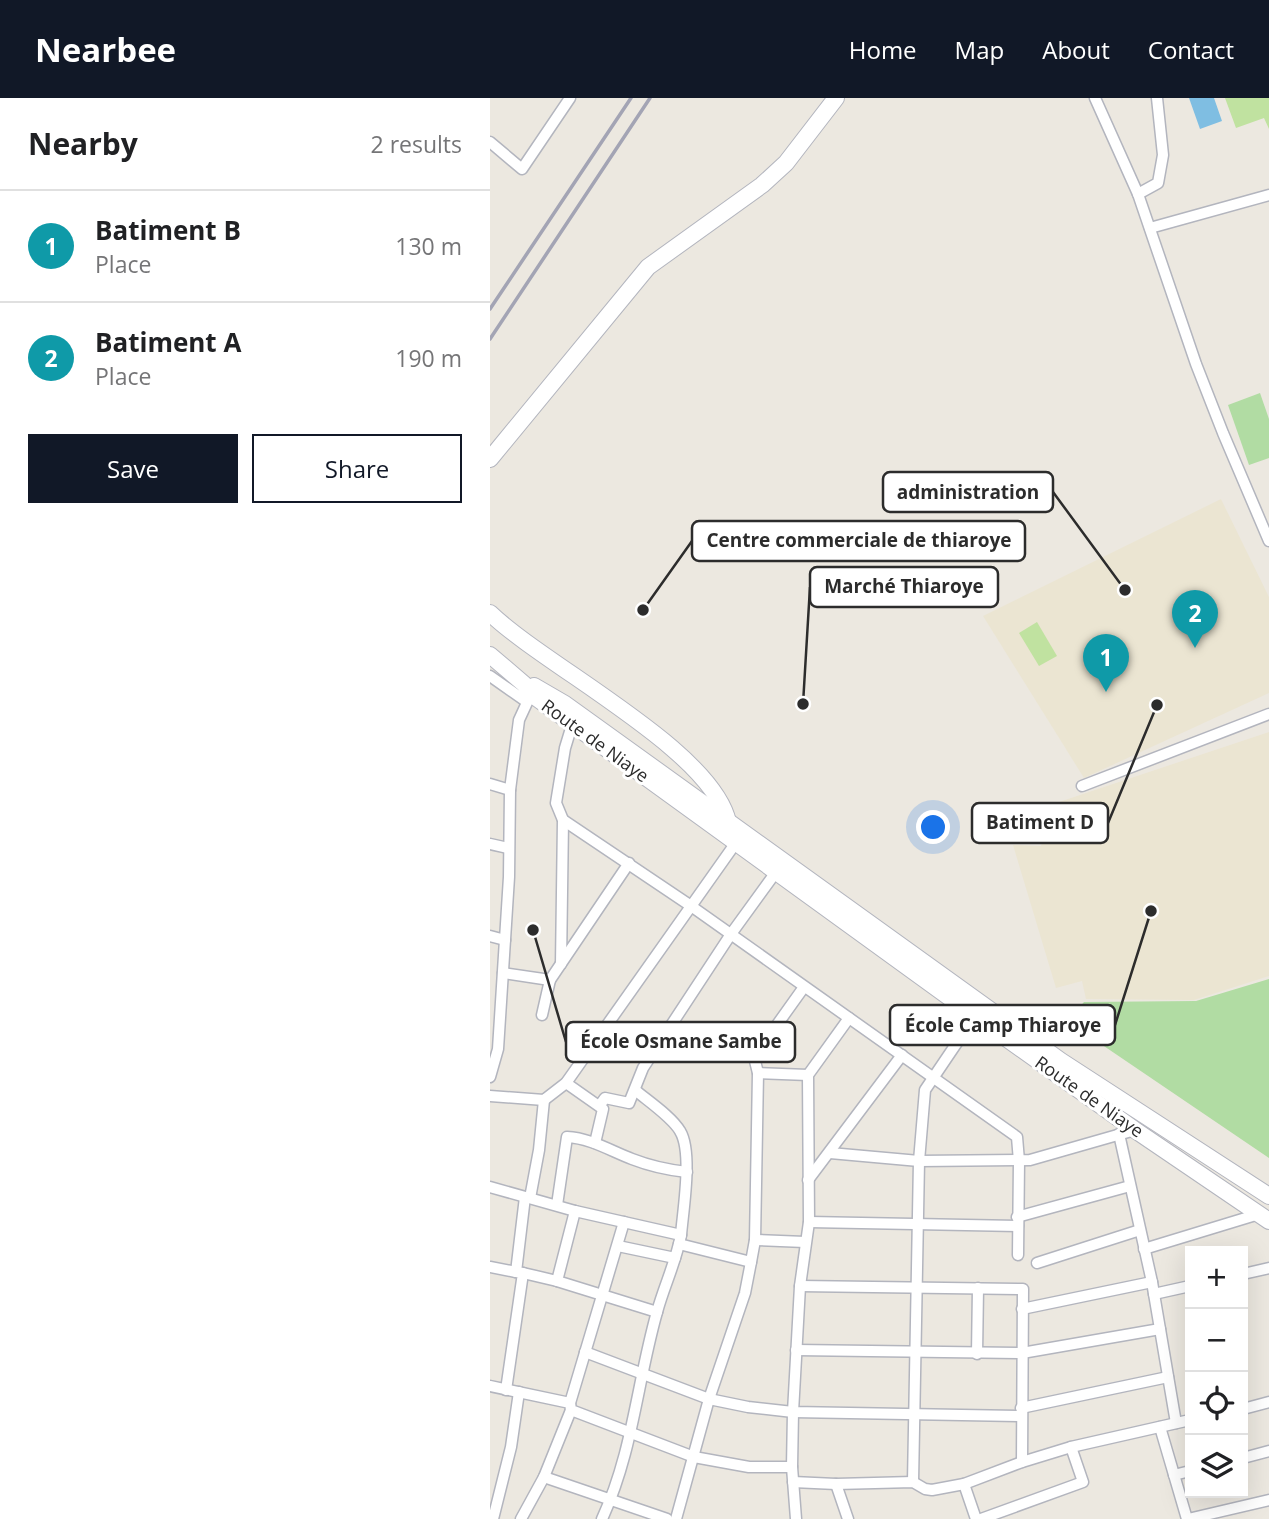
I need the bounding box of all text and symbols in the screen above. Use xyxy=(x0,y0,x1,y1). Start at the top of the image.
text: Nearbee xyxy=(35,27,176,72)
text: Home xyxy=(849,33,917,66)
text: Map xyxy=(955,33,1004,66)
text: About xyxy=(1042,33,1110,66)
text: Contact xyxy=(1148,33,1234,66)
text: Nearby xyxy=(28,123,138,164)
text: 2 results xyxy=(371,128,462,160)
text: Batiment B xyxy=(95,212,241,248)
text: 1 xyxy=(44,230,58,262)
text: 130 m xyxy=(395,230,462,262)
text: Place xyxy=(95,248,151,280)
text: Batiment A xyxy=(95,324,241,360)
text: 2 xyxy=(44,342,58,374)
text: 190 m xyxy=(395,342,462,374)
text: Place xyxy=(95,360,151,392)
button: Save xyxy=(28,434,238,503)
button: Share xyxy=(252,434,462,503)
callout: administration xyxy=(883,472,1053,512)
text: administration xyxy=(897,479,1039,505)
callout: Centre commerciale de thiaroye xyxy=(692,521,1025,561)
text: Centre commerciale de thiaroye xyxy=(706,527,1012,553)
callout: Marché Thiaroye xyxy=(810,567,998,607)
text: Marché Thiaroye xyxy=(824,573,984,599)
pin: 2 xyxy=(1172,590,1218,648)
pin: 1 xyxy=(1083,634,1129,692)
street label: Route de Niaye xyxy=(537,693,654,787)
callout: Batiment D xyxy=(972,803,1108,843)
text: Batiment D xyxy=(986,809,1094,835)
your location xyxy=(916,810,950,844)
callout: École Camp Thiaroye xyxy=(890,1005,1115,1045)
text: École Camp Thiaroye xyxy=(905,1012,1101,1038)
callout: École Osmane Sambe xyxy=(566,1022,795,1062)
text: École Osmane Sambe xyxy=(580,1028,782,1054)
street label: Route de Niaye xyxy=(1031,1050,1149,1142)
map controls xyxy=(1185,1246,1248,1498)
button: + xyxy=(1185,1246,1248,1309)
button: − xyxy=(1185,1309,1248,1372)
button: locate xyxy=(1185,1372,1248,1435)
button: layers xyxy=(1185,1435,1248,1498)

